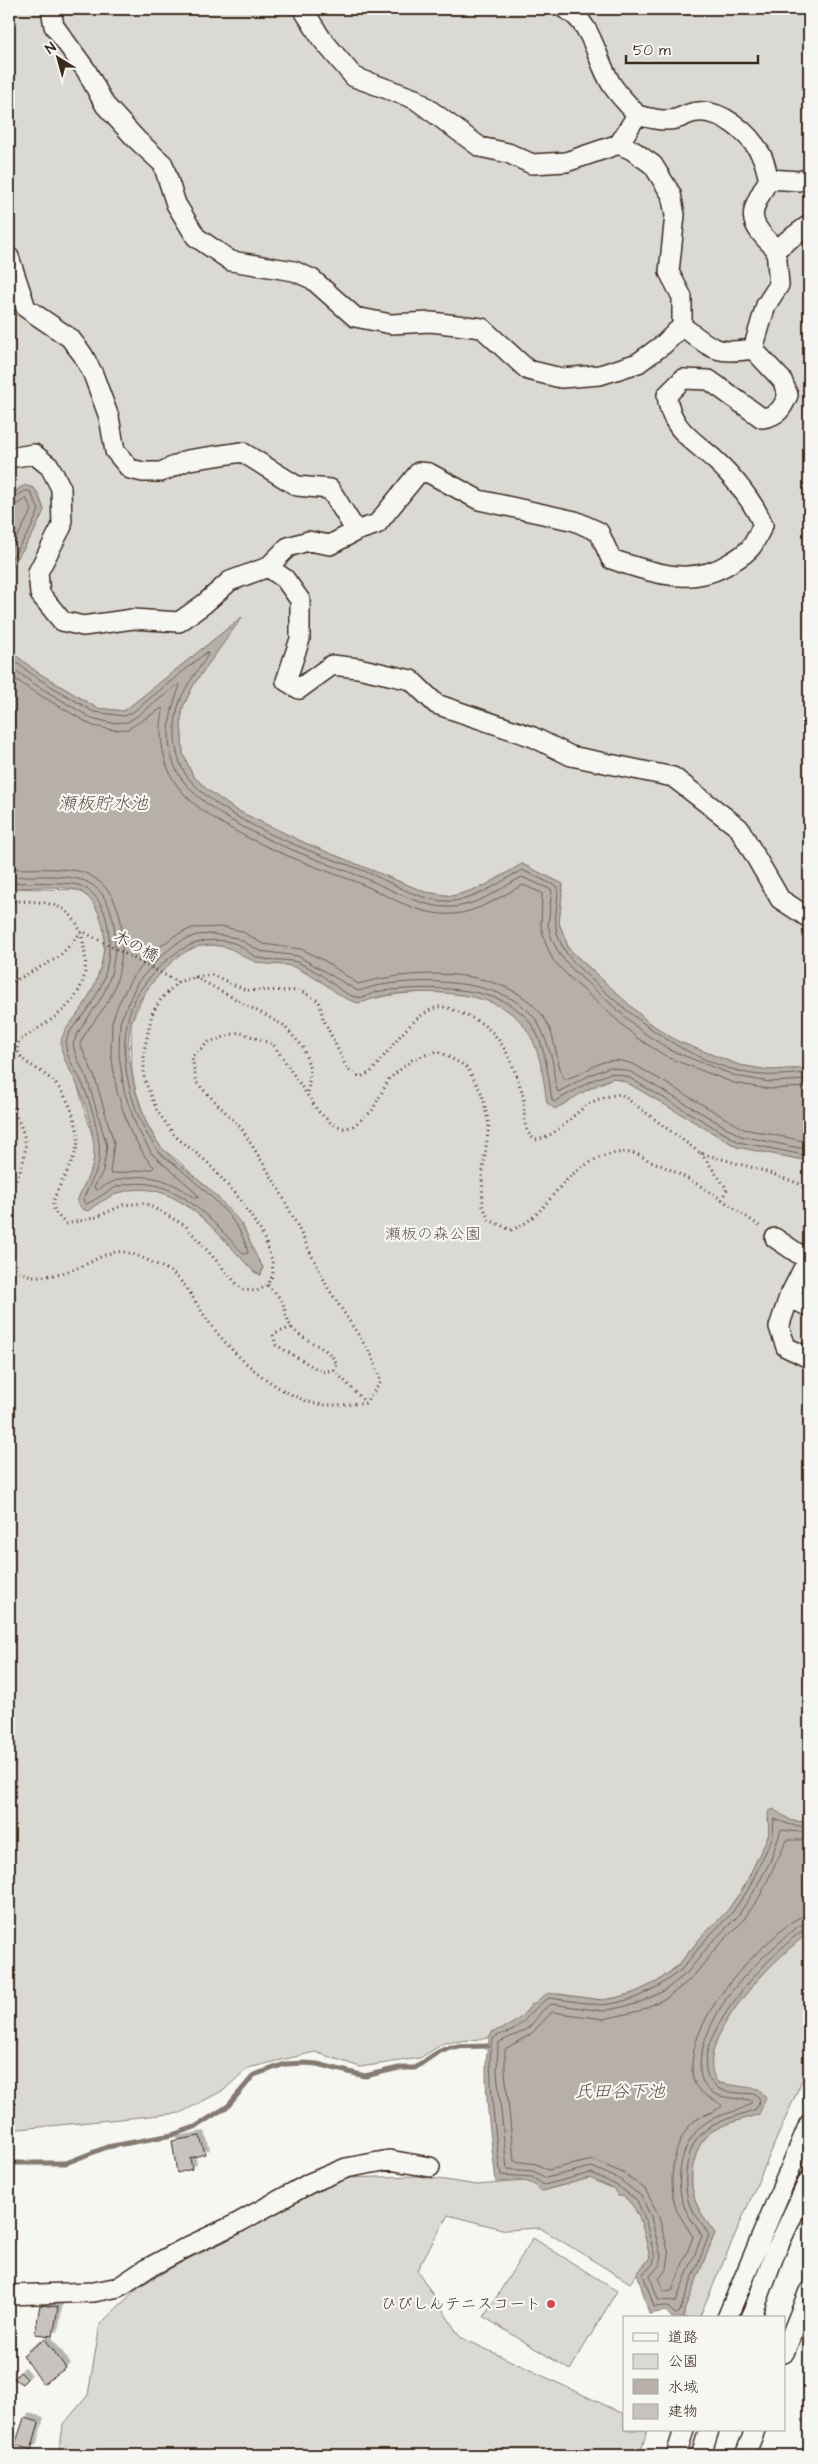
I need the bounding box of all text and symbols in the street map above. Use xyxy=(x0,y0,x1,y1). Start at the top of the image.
north arrow xyxy=(32,32,82,82)
scale bar xyxy=(626,32,758,64)
text: N xyxy=(41,38,60,59)
text: 50 m xyxy=(633,40,671,61)
water label: 瀬板貯水池 xyxy=(58,791,149,816)
street label: 木の橋 xyxy=(110,925,162,967)
park label: 瀬板の森公園 xyxy=(385,1223,481,1245)
water label: 氏田谷下池 xyxy=(575,2079,666,2104)
place label: ひびしんテニスコート xyxy=(381,2293,541,2315)
marker: ひびしんテニスコート xyxy=(545,2298,557,2310)
legend xyxy=(623,2316,786,2432)
text: 道路 xyxy=(668,2327,698,2348)
text: 公園 xyxy=(668,2351,698,2372)
text: 水域 xyxy=(668,2377,698,2398)
text: 建物 xyxy=(668,2401,698,2422)

